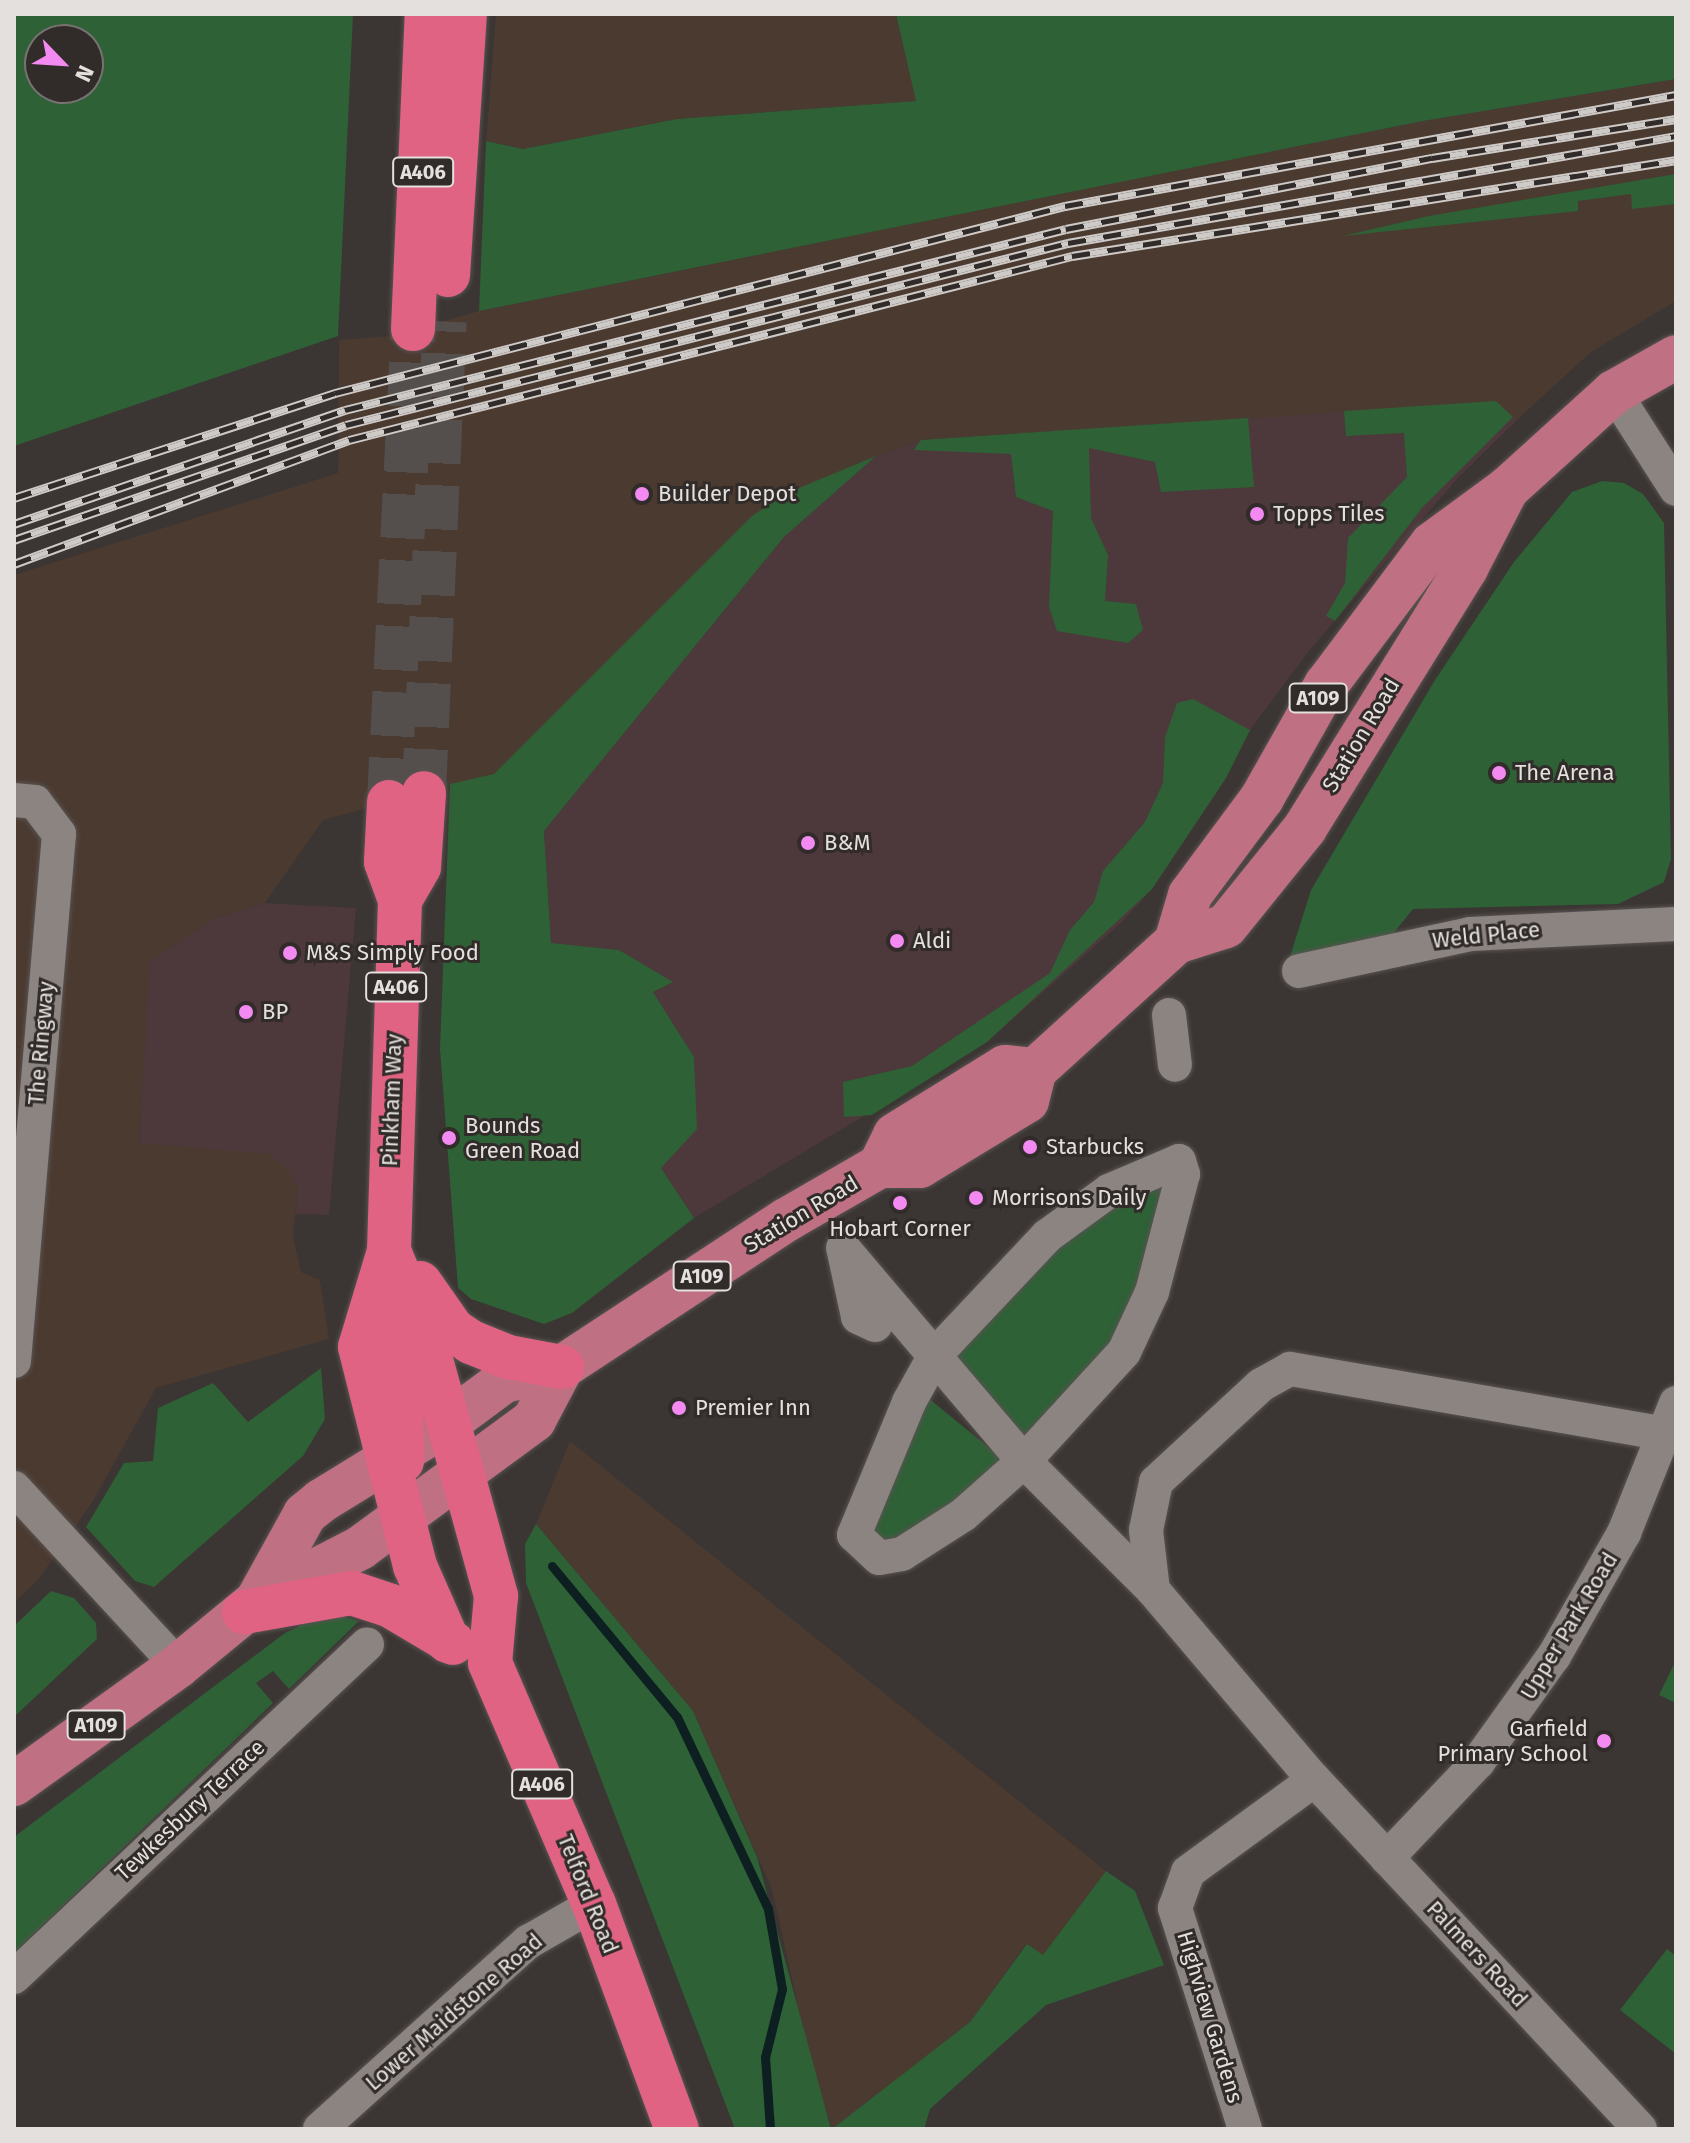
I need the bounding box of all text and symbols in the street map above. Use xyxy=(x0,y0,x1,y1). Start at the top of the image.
north arrow xyxy=(24,24,104,104)
text: N xyxy=(69,61,100,86)
road number: A406 xyxy=(391,156,455,188)
place label: Builder Depot xyxy=(658,481,796,507)
marker: Builder Depot xyxy=(633,485,651,503)
place label: Topps Tiles xyxy=(1273,501,1384,527)
marker: Topps Tiles xyxy=(1248,505,1266,523)
street label: Station Road xyxy=(1317,673,1405,797)
road number: A109 xyxy=(1288,682,1348,714)
place label: The Arena xyxy=(1515,760,1614,786)
marker: The Arena xyxy=(1490,764,1508,782)
place label: B&M xyxy=(824,830,871,856)
marker: B&M xyxy=(799,834,817,852)
street label: Weld Place xyxy=(1431,916,1541,954)
place label: Aldi xyxy=(913,928,951,954)
marker: Aldi xyxy=(888,932,906,950)
place label: M&S Simply Food xyxy=(306,940,479,966)
marker: M&S Simply Food xyxy=(281,944,299,962)
road number: A406 xyxy=(364,971,428,1003)
street label: The Ringway xyxy=(22,980,60,1106)
place label: BP xyxy=(262,999,288,1025)
marker: BP xyxy=(237,1003,255,1021)
street label: Pinkham Way xyxy=(376,1033,408,1167)
place label: Bounds Green Road xyxy=(465,1112,580,1164)
marker: Bounds Green Road xyxy=(440,1129,458,1147)
place label: Starbucks xyxy=(1046,1134,1144,1160)
marker: Starbucks xyxy=(1021,1138,1039,1156)
street label: Station Road xyxy=(739,1170,863,1258)
place label: Morrisons Daily xyxy=(992,1185,1146,1211)
marker: Morrisons Daily xyxy=(967,1189,985,1207)
marker: Hobart Corner xyxy=(891,1194,909,1212)
place label: Hobart Corner xyxy=(829,1216,971,1242)
road number: A109 xyxy=(672,1260,732,1292)
place label: Premier Inn xyxy=(695,1395,811,1421)
marker: Premier Inn xyxy=(670,1399,688,1417)
street label: Upper Park Road xyxy=(1515,1548,1623,1704)
road number: A109 xyxy=(66,1709,126,1741)
place label: Garfield Primary School xyxy=(1437,1715,1588,1766)
marker: Garfield Primary School xyxy=(1595,1732,1613,1750)
street label: Tewkesbury Terrace xyxy=(110,1734,270,1886)
road number: A406 xyxy=(510,1768,574,1800)
street label: Telford Road xyxy=(552,1831,624,1957)
street label: Palmers Road xyxy=(1421,1895,1533,2013)
street label: Lower Maidstone Road xyxy=(360,1928,548,2096)
street label: Highview Gardens xyxy=(1171,1928,1249,2106)

